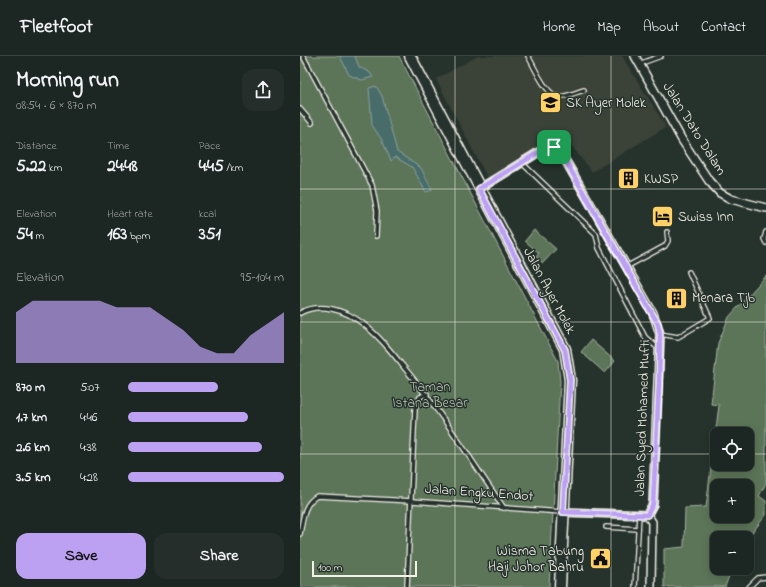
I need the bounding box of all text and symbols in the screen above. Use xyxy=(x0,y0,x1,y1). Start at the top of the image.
text: Fleetfoot xyxy=(20,14,93,41)
text: Home xyxy=(543,17,575,38)
text: Map xyxy=(597,17,621,38)
text: About xyxy=(643,17,679,38)
text: Contact xyxy=(701,17,746,38)
text: Morning run xyxy=(16,65,119,97)
button: share xyxy=(242,69,284,111)
street label: Jalan Dato Dalam xyxy=(657,78,731,180)
school or university icon: SK Ayer Molek xyxy=(537,90,563,116)
place label: SK Ayer Molek xyxy=(566,93,647,115)
text: 08:54 · 6 × 870 m xyxy=(16,96,97,115)
pin xyxy=(537,130,571,164)
icon: arrive xyxy=(543,136,565,158)
text: Distance xyxy=(16,138,57,154)
text: Time xyxy=(107,138,129,154)
text: Pace xyxy=(199,138,220,154)
text: 5.22 xyxy=(16,154,46,179)
text: 24:48 xyxy=(107,154,138,179)
text: 4:45 xyxy=(199,154,224,179)
text: km xyxy=(46,160,62,176)
text: /km xyxy=(224,160,243,176)
building icon: KWSP xyxy=(616,166,642,192)
place label: KWSP xyxy=(644,169,679,190)
hotel icon: Swiss Inn xyxy=(650,204,676,230)
text: Elevation xyxy=(16,206,56,222)
text: Heart rate xyxy=(107,206,152,222)
text: kcal xyxy=(199,206,216,222)
place label: Swiss Inn xyxy=(678,207,734,228)
text: 54 xyxy=(16,222,33,247)
text: 163 xyxy=(107,222,127,247)
text: 351 xyxy=(199,222,221,247)
text: m xyxy=(33,228,44,244)
text: bpm xyxy=(127,228,150,244)
street label: Jalan Ayer Molek xyxy=(516,244,581,339)
text: Elevation xyxy=(16,268,64,287)
text: 95–104 m xyxy=(240,268,284,287)
building icon: Menara Tjb xyxy=(664,285,690,311)
place label: Menara Tjb xyxy=(692,288,755,309)
street label: Jalan Syed Mohamed Mufti xyxy=(630,339,657,497)
park label: Taman Istana Besar xyxy=(392,377,468,414)
text: 870 m xyxy=(16,378,45,397)
text: 5:07 xyxy=(80,378,100,397)
text: 1.7 km xyxy=(16,408,47,427)
text: 4:46 xyxy=(80,408,98,427)
map controls xyxy=(710,427,754,575)
button: locate xyxy=(710,427,754,471)
text: 2.6 km xyxy=(16,438,50,457)
text: 4:38 xyxy=(80,438,97,457)
text: 3.5 km xyxy=(16,468,51,487)
text: 4:28 xyxy=(80,468,98,487)
street label: Jalan Engku Endot xyxy=(424,479,534,508)
button: + xyxy=(710,479,754,523)
button: − xyxy=(710,531,754,575)
button: Save xyxy=(16,533,146,579)
button: Share xyxy=(154,533,284,579)
place label: Wisma Tabung Haji Johor Bahru xyxy=(488,541,584,578)
public building icon: Wisma Tabung Haji Johor Bahru xyxy=(587,546,613,572)
scale bar xyxy=(312,559,417,578)
text: 100 m xyxy=(318,560,342,576)

